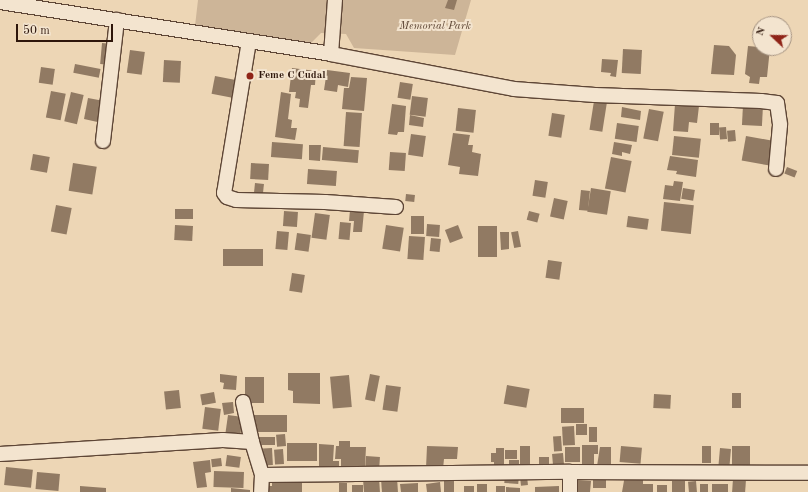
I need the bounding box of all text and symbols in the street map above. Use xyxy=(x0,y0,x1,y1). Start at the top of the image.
scale bar xyxy=(18,16,115,42)
north arrow xyxy=(752,16,792,56)
park label: Memorial Park xyxy=(399,20,471,34)
text: 50 m xyxy=(23,25,50,37)
text: N xyxy=(755,26,768,38)
place label: Feme C Cudal xyxy=(258,69,326,83)
marker: Feme C Cudal xyxy=(245,71,255,81)

